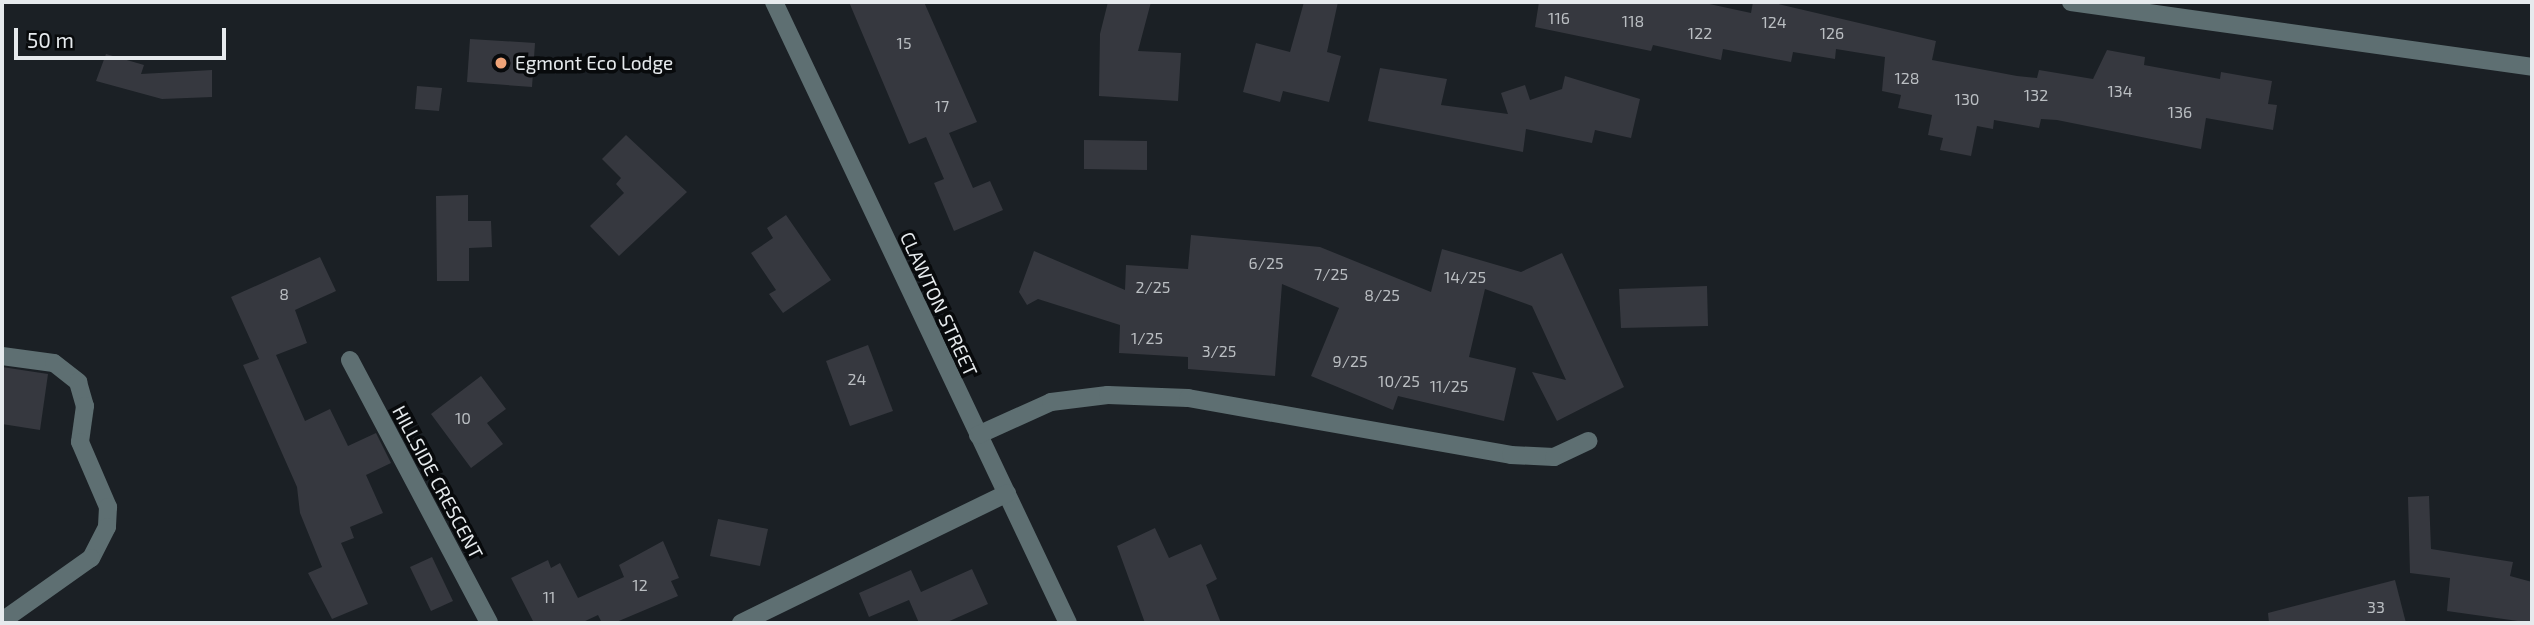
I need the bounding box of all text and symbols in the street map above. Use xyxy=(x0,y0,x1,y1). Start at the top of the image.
house number: 116 xyxy=(1548,8,1570,28)
house number: 118 xyxy=(1622,11,1644,31)
house number: 124 xyxy=(1761,12,1787,32)
scale bar xyxy=(18,14,229,58)
house number: 122 xyxy=(1688,23,1712,43)
house number: 126 xyxy=(1820,23,1844,43)
text: 50 m xyxy=(27,27,74,52)
house number: 15 xyxy=(897,33,911,53)
place label: Egmont Eco Lodge xyxy=(515,52,673,74)
marker: Egmont Eco Lodge xyxy=(493,55,509,71)
house number: 128 xyxy=(1894,68,1920,88)
house number: 134 xyxy=(2107,81,2133,101)
house number: 132 xyxy=(2024,85,2048,105)
house number: 130 xyxy=(1955,89,1979,109)
house number: 17 xyxy=(935,96,949,116)
house number: 136 xyxy=(2168,102,2192,122)
street label: CLAWTON STREET xyxy=(896,228,982,380)
house number: 6/25 xyxy=(1249,253,1283,273)
house number: 7/25 xyxy=(1314,264,1348,284)
house number: 14/25 xyxy=(1444,267,1486,287)
house number: 2/25 xyxy=(1136,277,1170,297)
house number: 8 xyxy=(279,284,289,304)
house number: 8/25 xyxy=(1364,285,1400,305)
house number: 1/25 xyxy=(1131,328,1163,348)
house number: 3/25 xyxy=(1202,341,1236,361)
house number: 9/25 xyxy=(1333,351,1367,371)
house number: 24 xyxy=(848,369,866,389)
house number: 10/25 xyxy=(1378,371,1420,391)
house number: 11/25 xyxy=(1430,376,1468,396)
street label: HILLSIDE CRESCENT xyxy=(388,402,488,562)
house number: 10 xyxy=(455,408,471,428)
house number: 12 xyxy=(632,575,648,595)
house number: 11 xyxy=(543,587,555,607)
house number: 33 xyxy=(2367,597,2385,617)

